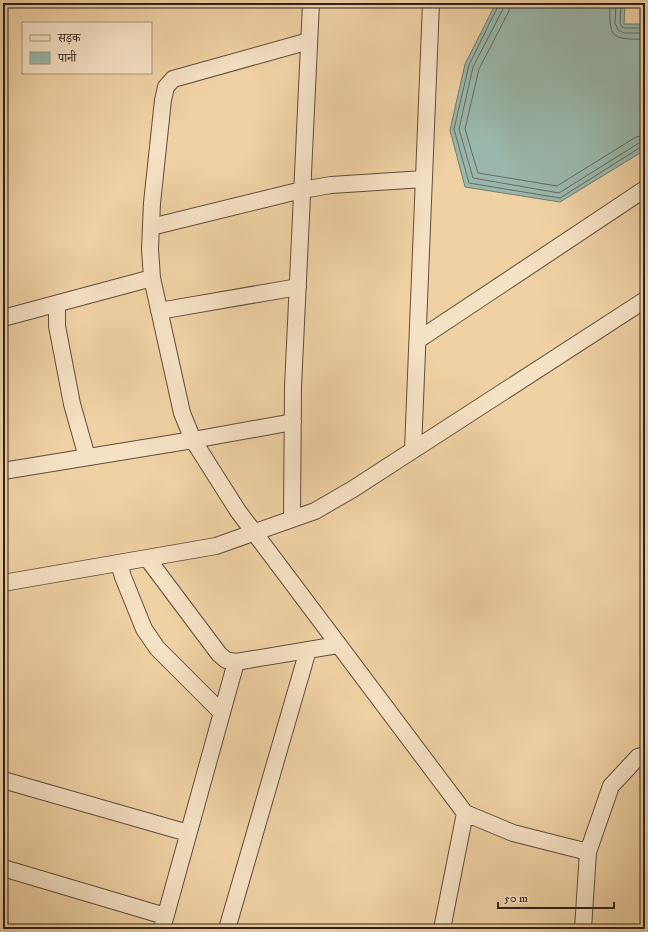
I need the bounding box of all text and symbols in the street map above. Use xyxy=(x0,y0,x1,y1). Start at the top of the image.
legend xyxy=(22,22,152,74)
text: सड़क xyxy=(57,31,82,46)
text: पानी xyxy=(57,50,77,66)
scale bar xyxy=(498,884,614,910)
text: 50 m xyxy=(504,891,528,906)

